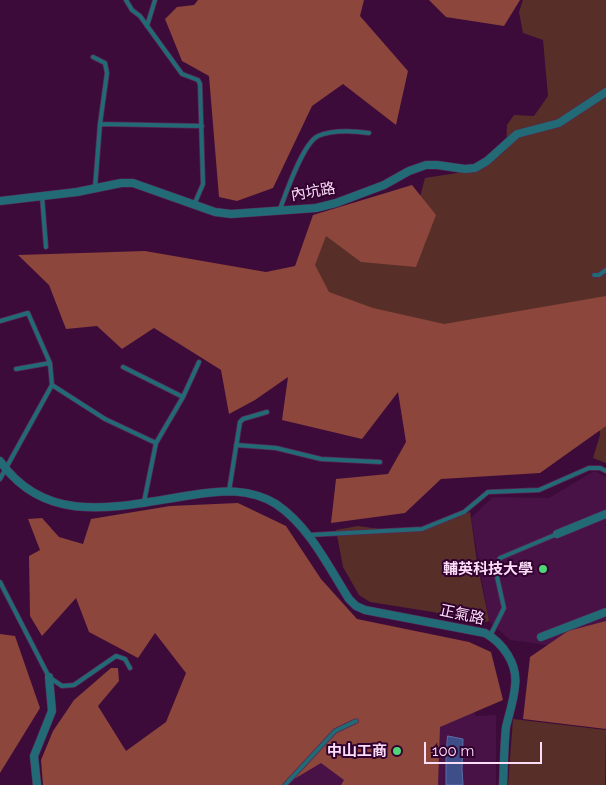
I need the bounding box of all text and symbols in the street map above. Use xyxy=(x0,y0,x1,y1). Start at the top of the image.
street label: 內坑路 xyxy=(289,179,337,205)
place label: 輔英科技大學 xyxy=(443,560,533,578)
marker: 輔英科技大學 xyxy=(537,563,549,575)
street label: 正氣路 xyxy=(438,602,486,628)
scale bar xyxy=(426,732,544,764)
place label: 中山工商 xyxy=(327,742,387,760)
text: 100 m xyxy=(432,742,474,760)
marker: 中山工商 xyxy=(391,745,403,757)

